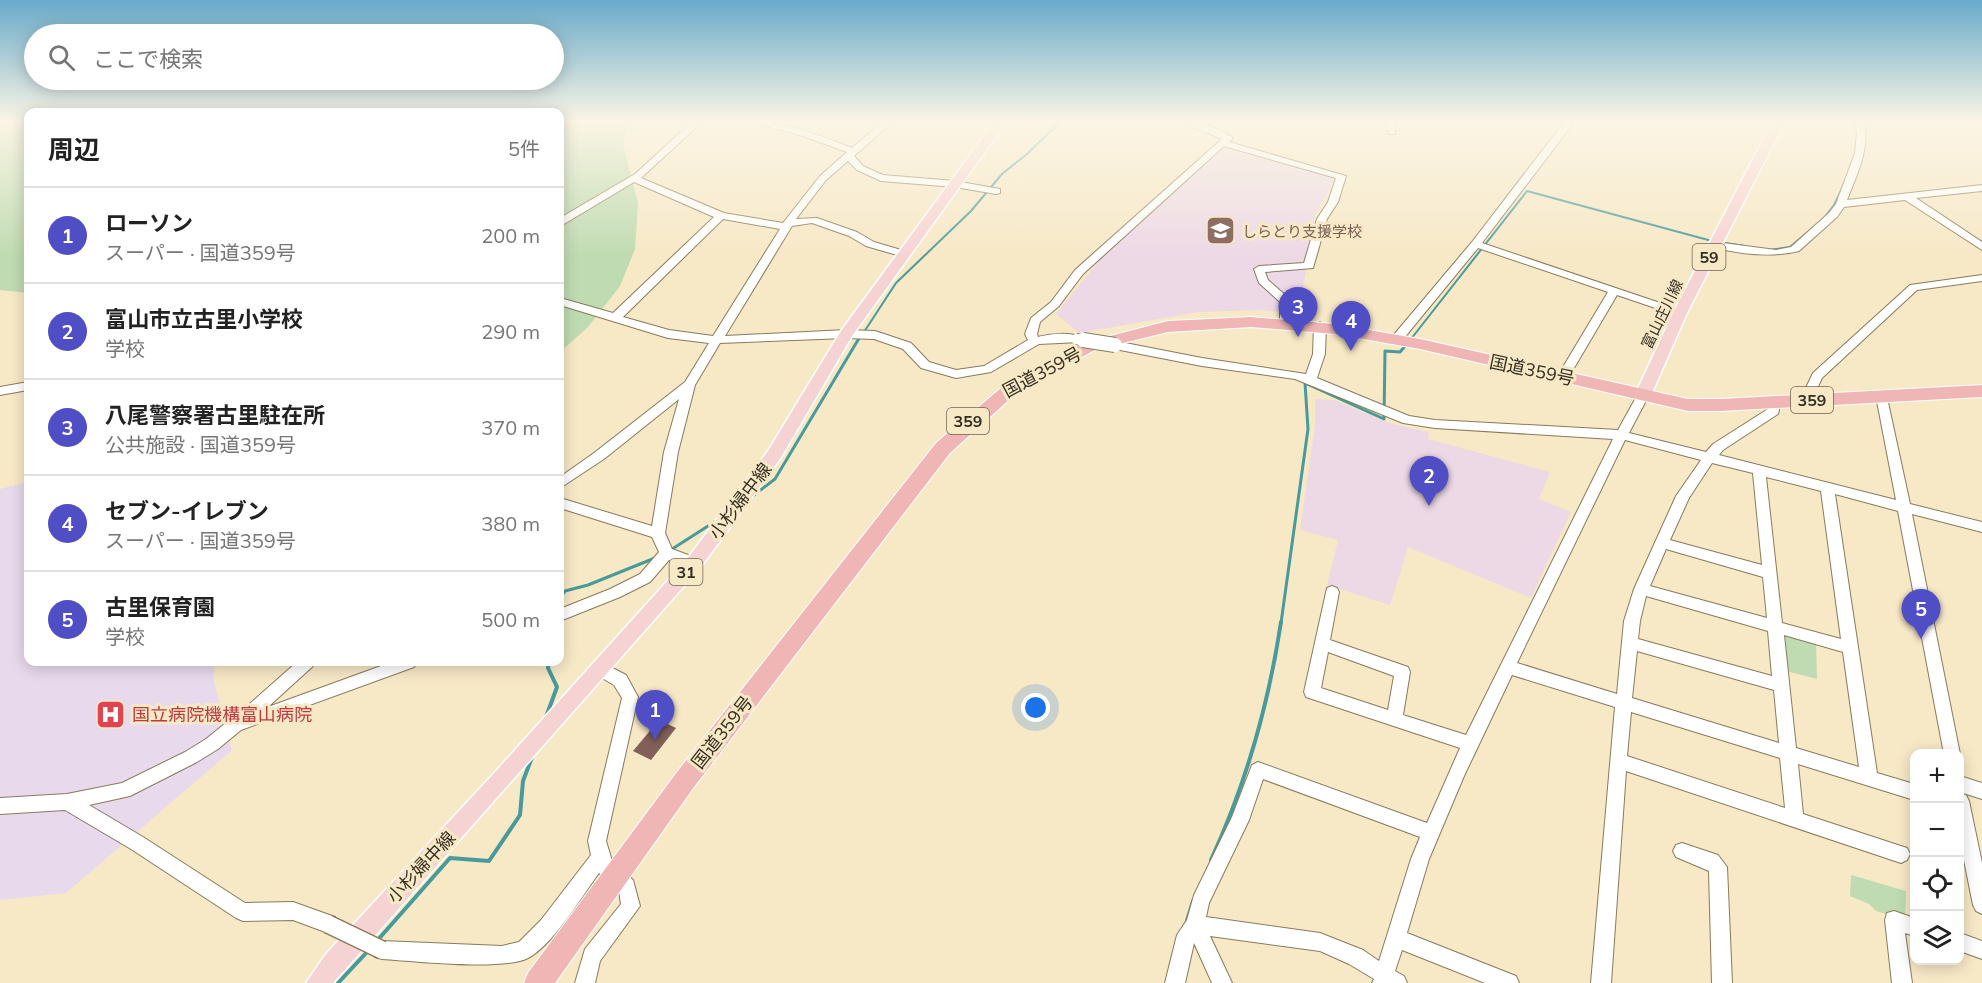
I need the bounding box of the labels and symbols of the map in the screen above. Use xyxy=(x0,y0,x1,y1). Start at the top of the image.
school or university icon: しらとり支援学校 xyxy=(1205,215,1237,247)
place label: しらとり支援学校 xyxy=(1242,222,1362,241)
road number: 59 xyxy=(1692,244,1726,270)
street label: 富山庄川線 xyxy=(1637,276,1687,352)
pin: 3 xyxy=(1278,288,1318,337)
pin: 4 xyxy=(1332,302,1370,351)
street label: 国道359号 xyxy=(998,342,1086,402)
street label: 国道359号 xyxy=(1487,350,1577,390)
road number: 359 xyxy=(1791,387,1833,413)
road number: 359 xyxy=(947,408,989,434)
pin: 2 xyxy=(1410,456,1448,506)
street label: 小杉婦中線 xyxy=(704,458,776,544)
road number: 31 xyxy=(670,559,702,585)
pin: 5 xyxy=(1902,590,1940,639)
pin: 1 xyxy=(636,690,674,740)
street label: 国道359号 xyxy=(686,691,758,773)
your location xyxy=(1021,693,1050,722)
hospital icon: 国立病院機構富山病院 xyxy=(95,698,127,730)
place label: 国立病院機構富山病院 xyxy=(132,703,312,726)
street label: 小杉婦中線 xyxy=(382,826,460,908)

